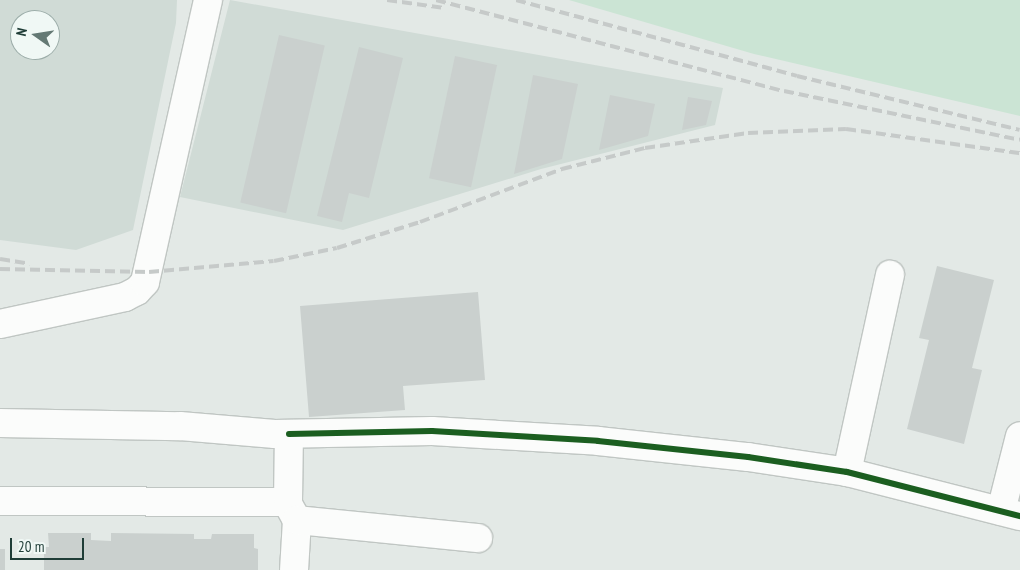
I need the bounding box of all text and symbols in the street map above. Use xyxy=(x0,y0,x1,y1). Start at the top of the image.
north arrow xyxy=(10,10,60,60)
text: N xyxy=(12,26,31,38)
scale bar xyxy=(12,528,86,560)
text: 20 m xyxy=(18,537,44,556)

